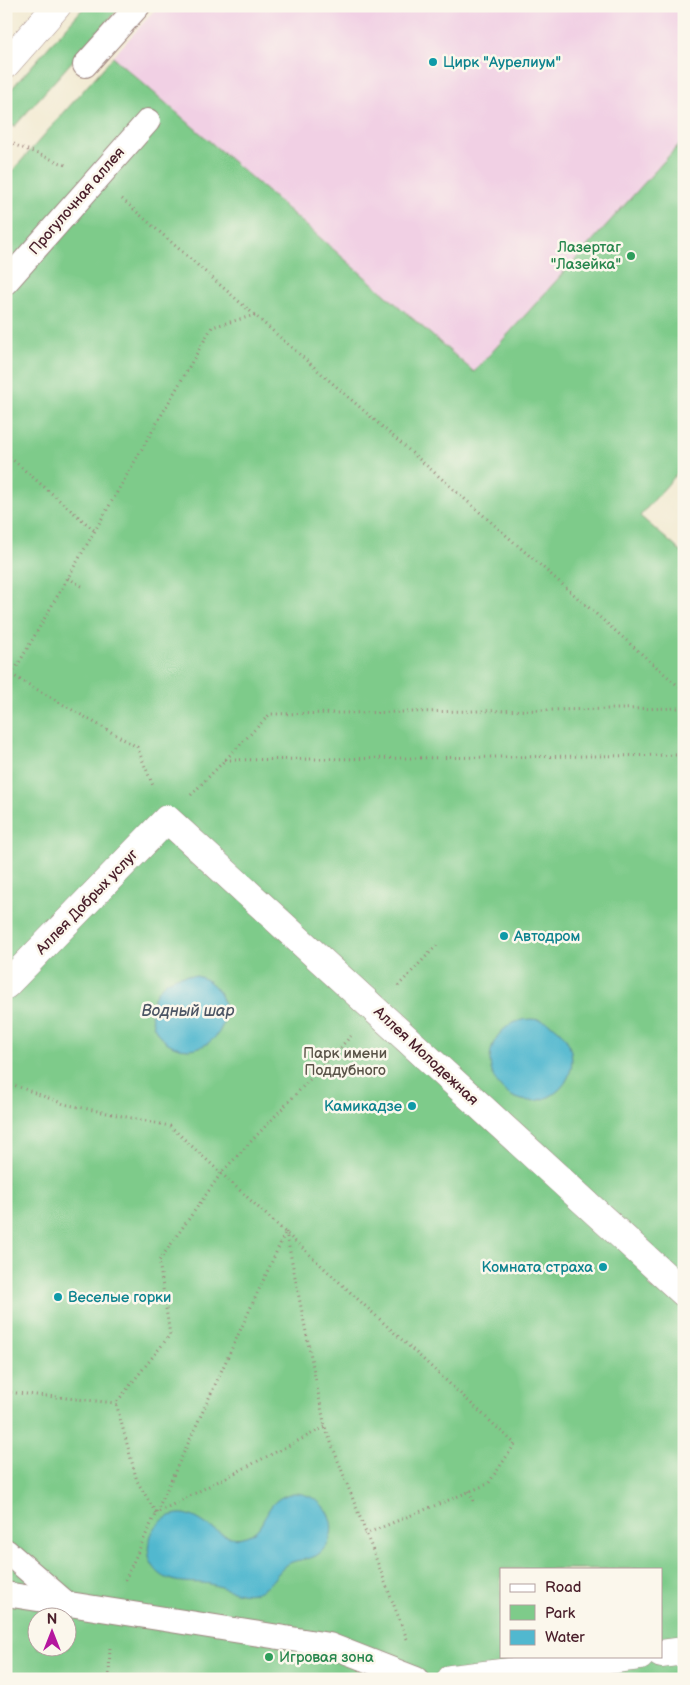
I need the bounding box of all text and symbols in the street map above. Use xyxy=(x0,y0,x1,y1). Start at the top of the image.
place label: Цирк "Аурелиум" xyxy=(443,53,561,72)
marker: Цирк "Аурелиум" xyxy=(427,56,439,68)
street label: Прогулочная аллея xyxy=(25,143,129,259)
place label: Лазертаг "Лазейка" xyxy=(551,238,621,274)
marker: Лазертаг "Лазейка" xyxy=(625,250,637,262)
street label: Аллея Добрых услуг xyxy=(31,845,142,959)
place label: Автодром xyxy=(513,927,580,946)
marker: Автодром xyxy=(498,930,510,942)
water label: Водный шар xyxy=(141,1002,235,1021)
street label: Аллея Молодежная xyxy=(369,1002,482,1110)
park label: Парк имени Поддубного xyxy=(303,1044,387,1080)
place label: Камикадзе xyxy=(324,1097,402,1116)
marker: Камикадзе xyxy=(406,1100,418,1112)
place label: Комната страха xyxy=(482,1258,593,1277)
marker: Комната страха xyxy=(597,1261,609,1273)
place label: Веселые горки xyxy=(68,1288,171,1307)
marker: Веселые горки xyxy=(52,1291,64,1303)
legend xyxy=(500,1568,662,1658)
text: Road xyxy=(545,1578,581,1597)
text: Park xyxy=(545,1604,576,1623)
north arrow xyxy=(28,1608,78,1658)
text: N xyxy=(47,1611,57,1628)
text: Water xyxy=(545,1628,585,1647)
place label: Игровая зона xyxy=(279,1648,374,1667)
marker: Игровая зона xyxy=(263,1651,275,1663)

